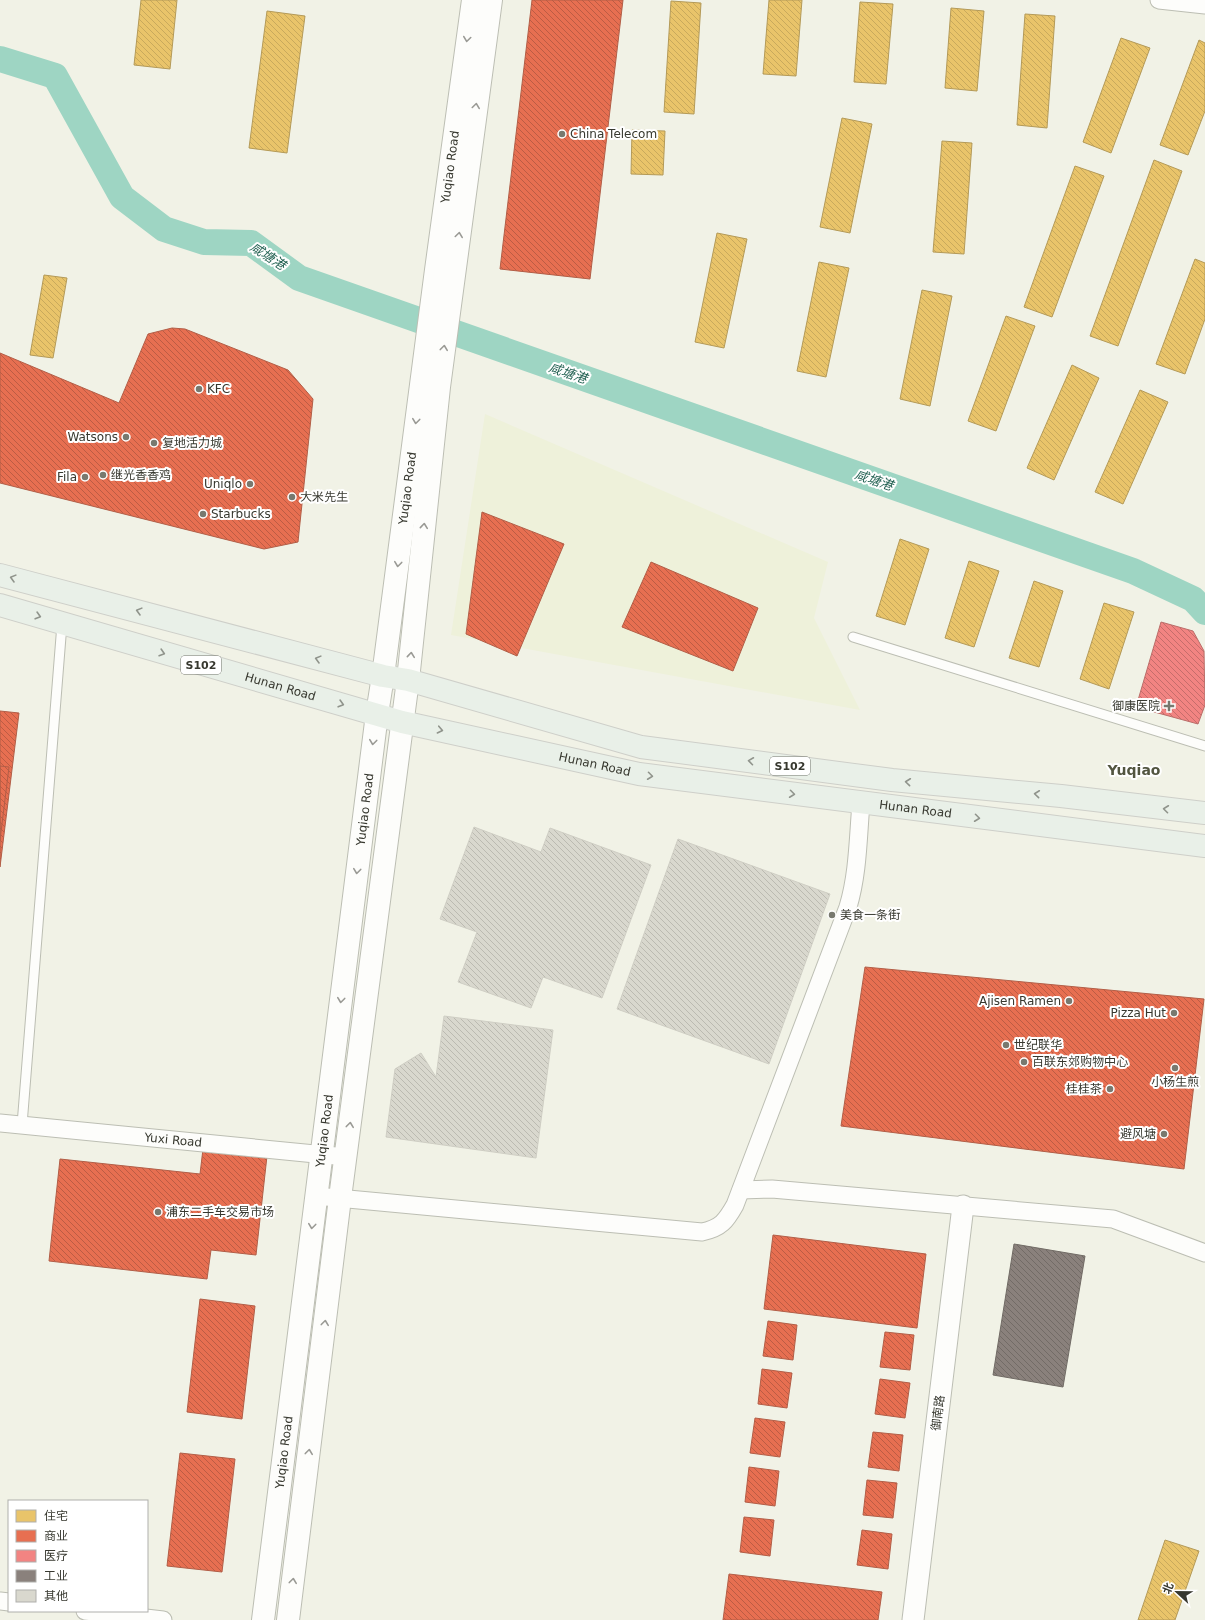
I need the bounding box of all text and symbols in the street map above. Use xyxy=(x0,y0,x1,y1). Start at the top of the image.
one-way arrow xyxy=(463,36,472,42)
one-way arrow xyxy=(471,103,480,109)
place label: China Telecom xyxy=(570,127,657,141)
marker: China Telecom xyxy=(557,129,567,139)
street label: Yuqiao Road xyxy=(438,130,462,205)
one-way arrow xyxy=(454,231,463,238)
water label: 咸塘港 xyxy=(248,239,290,274)
one-way arrow xyxy=(439,345,448,351)
water label: 咸塘港 xyxy=(547,360,591,387)
place label: KFC xyxy=(207,382,230,396)
marker: KFC xyxy=(194,384,204,394)
one-way arrow xyxy=(412,418,421,424)
place label: Watsons xyxy=(67,430,118,444)
marker: Watsons xyxy=(121,432,131,442)
place label: 复地活力城 xyxy=(162,436,222,450)
marker: 复地活力城 xyxy=(149,438,159,448)
street label: Yuqiao Road xyxy=(396,451,419,526)
water label: 咸塘港 xyxy=(853,467,897,494)
place label: 继光香香鸡 xyxy=(111,468,171,482)
place label: Fila xyxy=(57,470,77,484)
marker: 继光香香鸡 xyxy=(98,470,108,480)
marker: Fila xyxy=(80,472,90,482)
place label: Uniqlo xyxy=(204,477,242,491)
marker: Uniqlo xyxy=(245,479,255,489)
place label: 大米先生 xyxy=(300,490,348,504)
marker: 大米先生 xyxy=(287,492,297,502)
place label: Starbucks xyxy=(211,507,271,521)
marker: Starbucks xyxy=(198,509,208,519)
one-way arrow xyxy=(420,523,429,529)
one-way arrow xyxy=(394,561,403,567)
one-way arrow xyxy=(10,574,17,583)
one-way arrow xyxy=(135,607,142,616)
one-way arrow xyxy=(34,611,41,620)
one-way arrow xyxy=(158,648,165,657)
one-way arrow xyxy=(406,652,415,658)
one-way arrow xyxy=(315,655,322,663)
road number: S102 xyxy=(181,656,221,674)
street label: Hunan Road xyxy=(243,670,317,704)
one-way arrow xyxy=(337,699,344,708)
place label: 御康医院 xyxy=(1112,699,1160,713)
marker: 御康医院 xyxy=(1163,700,1175,712)
one-way arrow xyxy=(437,726,444,734)
one-way arrow xyxy=(369,739,378,745)
street label: Hunan Road xyxy=(557,750,632,779)
one-way arrow xyxy=(748,757,754,766)
road number: S102 xyxy=(770,757,810,775)
district label: Yuqiao xyxy=(1107,762,1161,778)
one-way arrow xyxy=(646,771,653,780)
street label: Yuqiao Road xyxy=(353,772,377,848)
one-way arrow xyxy=(905,777,911,786)
one-way arrow xyxy=(789,789,795,798)
one-way arrow xyxy=(1034,790,1040,799)
street label: Hunan Road xyxy=(878,798,953,821)
one-way arrow xyxy=(1163,804,1169,813)
one-way arrow xyxy=(974,813,980,822)
one-way arrow xyxy=(353,868,362,874)
place label: 美食一条街 xyxy=(840,908,900,922)
marker: 美食一条街 xyxy=(827,910,837,920)
place label: Ajisen Ramen xyxy=(979,994,1061,1008)
marker: Ajisen Ramen xyxy=(1064,996,1074,1006)
one-way arrow xyxy=(337,997,346,1003)
place label: Pizza Hut xyxy=(1111,1006,1166,1020)
marker: Pizza Hut xyxy=(1169,1008,1179,1018)
place label: 世纪联华 xyxy=(1014,1038,1062,1052)
marker: 世纪联华 xyxy=(1001,1040,1011,1050)
place label: 百联东郊购物中心 xyxy=(1032,1055,1128,1069)
marker: 百联东郊购物中心 xyxy=(1019,1057,1029,1067)
marker: 小杨生煎 xyxy=(1170,1063,1180,1073)
place label: 小杨生煎 xyxy=(1151,1075,1199,1089)
place label: 桂桂茶 xyxy=(1066,1082,1102,1096)
marker: 桂桂茶 xyxy=(1105,1084,1115,1094)
street label: Yuqiao Road xyxy=(313,1094,336,1169)
one-way arrow xyxy=(345,1122,354,1128)
place label: 避风塘 xyxy=(1120,1127,1156,1141)
marker: 避风塘 xyxy=(1159,1129,1169,1139)
street label: Yuxi Road xyxy=(143,1130,203,1150)
place label: 浦东二手车交易市场 xyxy=(166,1205,274,1219)
marker: 浦东二手车交易市场 xyxy=(153,1207,163,1217)
one-way arrow xyxy=(308,1223,317,1229)
one-way arrow xyxy=(320,1320,329,1326)
street label: 御南路 xyxy=(929,1394,947,1432)
street label: Yuqiao Road xyxy=(272,1415,296,1491)
one-way arrow xyxy=(304,1449,313,1455)
legend xyxy=(8,1500,148,1612)
text: 住宅 xyxy=(44,1509,68,1523)
text: 商业 xyxy=(44,1529,68,1543)
text: 医疗 xyxy=(44,1549,68,1563)
text: 工业 xyxy=(44,1569,68,1583)
north arrow xyxy=(1157,1572,1197,1612)
one-way arrow xyxy=(288,1578,297,1584)
text: 北 xyxy=(1160,1581,1176,1596)
text: 其他 xyxy=(44,1589,68,1603)

